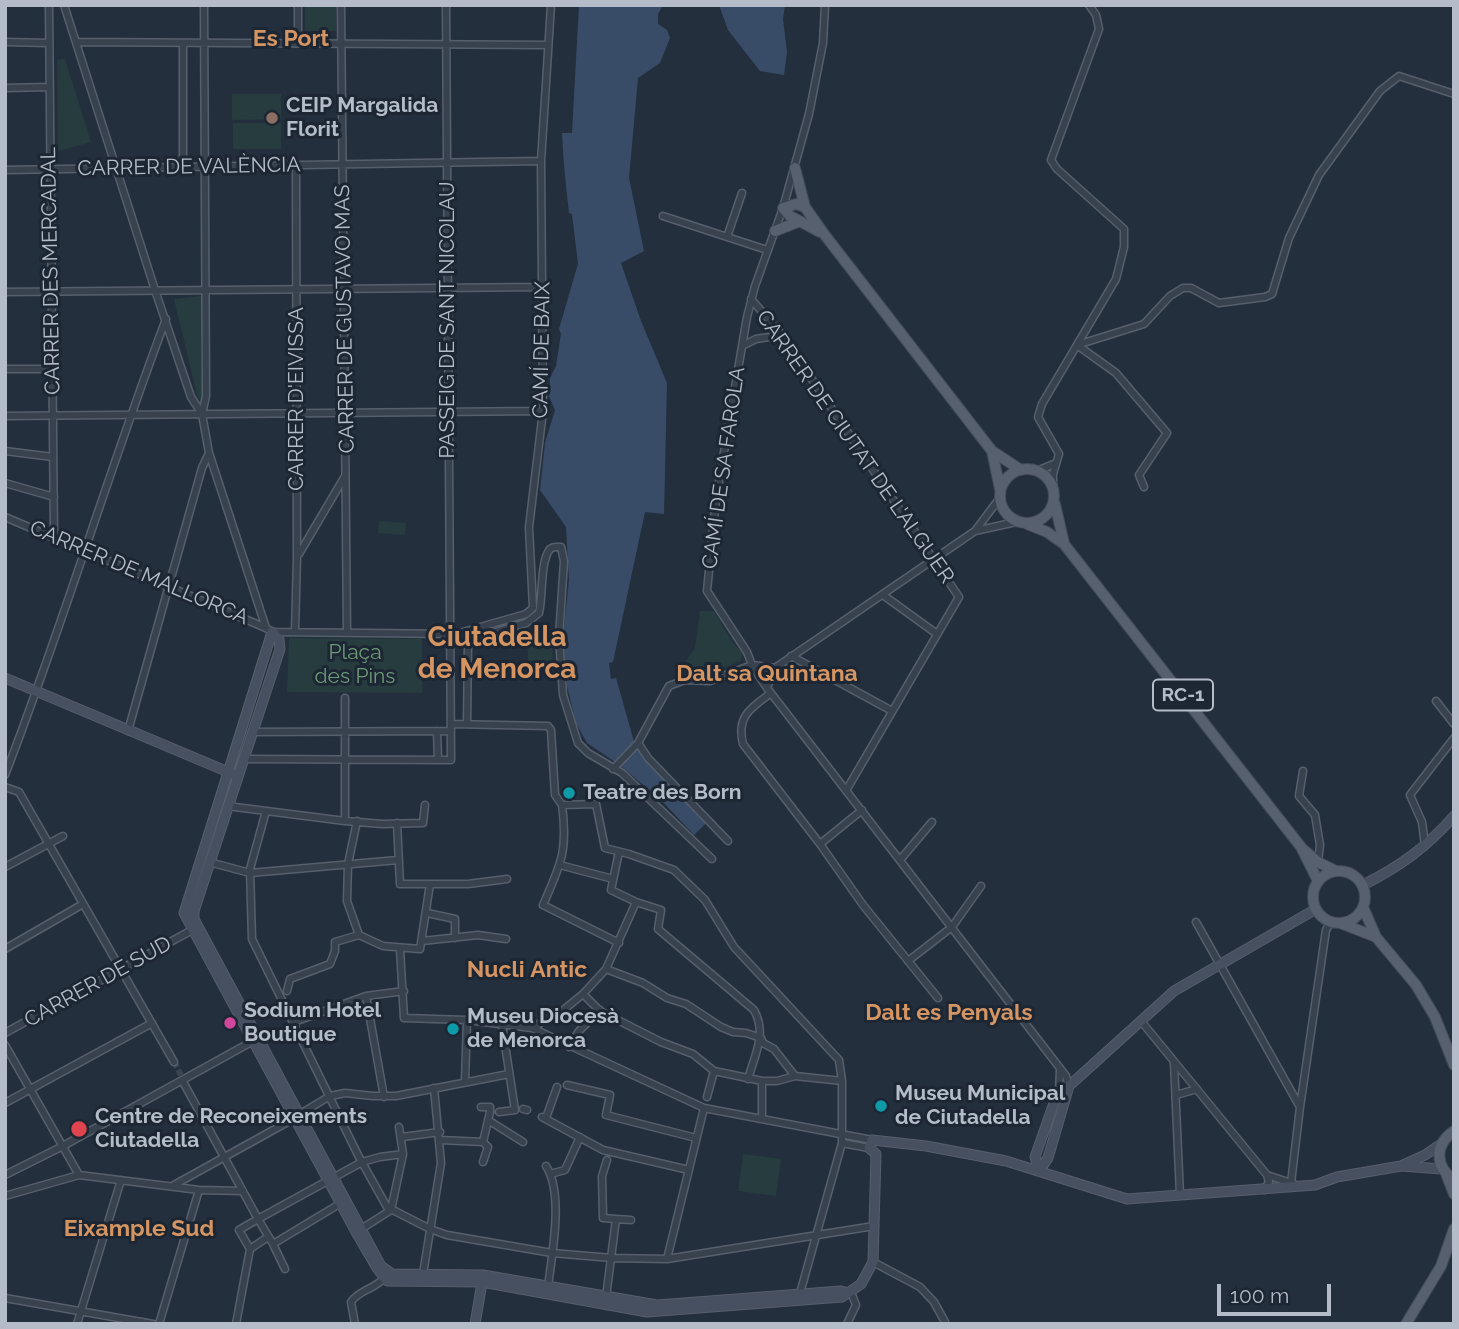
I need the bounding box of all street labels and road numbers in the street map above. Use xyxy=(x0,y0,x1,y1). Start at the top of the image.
street label: CARRER DES MERCADAL xyxy=(36,147,66,395)
street label: CARRER DE VALÈNCIA xyxy=(77,152,301,182)
street label: PASSEIG DE SANT NICOLAU xyxy=(435,181,461,459)
street label: CARRER DE GUSTAVO MAS xyxy=(330,184,360,454)
street label: CAMÍ DE BAIX xyxy=(528,281,556,419)
street label: CARRER DE CIUTAT DE L'ALGUER xyxy=(751,305,959,589)
street label: CARRER D'EIVISSA xyxy=(284,307,310,491)
street label: CAMÍ DE SA FAROLA xyxy=(697,365,751,571)
street label: CARRER DE MALLORCA xyxy=(26,515,252,631)
road number: RC-1 xyxy=(1153,680,1213,710)
street label: CARRER DE SUD xyxy=(20,931,176,1033)

